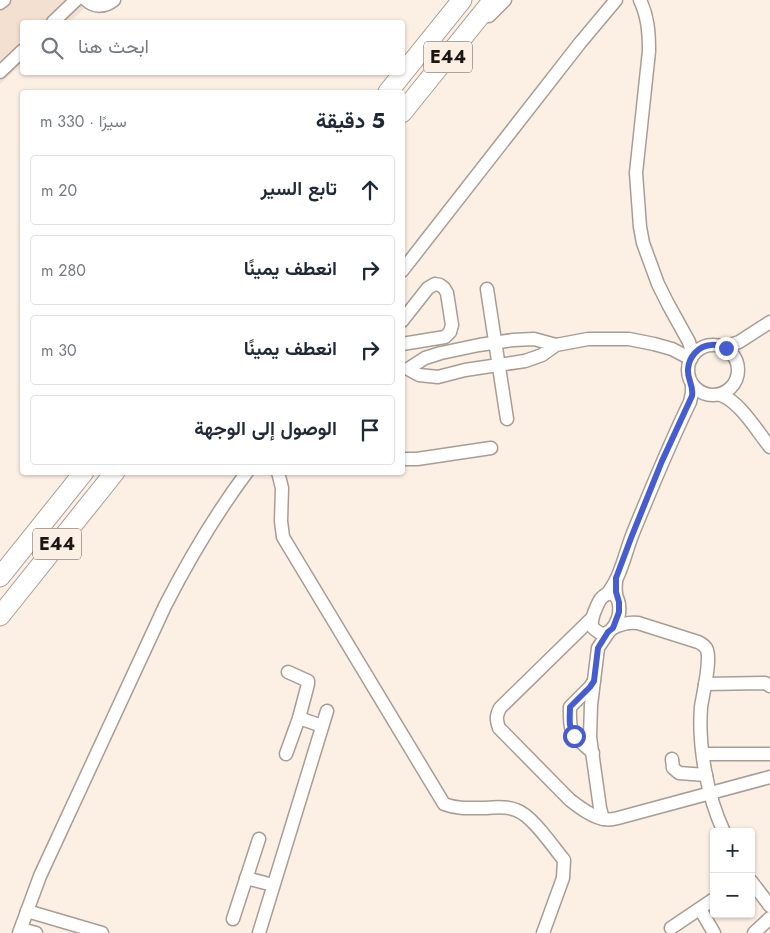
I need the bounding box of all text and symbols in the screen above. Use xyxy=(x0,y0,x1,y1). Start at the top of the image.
search box xyxy=(20,20,405,75)
text: ابحث هنا xyxy=(78,33,149,60)
icon: search xyxy=(38,34,66,62)
road number: E44 xyxy=(424,42,472,72)
text: 5 دقيقة xyxy=(316,106,385,136)
text: سيرًا · 330 m xyxy=(40,110,127,133)
text: تابع السير xyxy=(260,175,337,202)
icon: ahead xyxy=(356,176,384,204)
text: 20 m xyxy=(41,179,77,202)
text: انعطف يمينًا xyxy=(244,255,337,282)
icon: right xyxy=(356,256,384,284)
text: 280 m xyxy=(41,259,86,282)
text: انعطف يمينًا xyxy=(244,335,337,362)
icon: right xyxy=(356,336,384,364)
route end xyxy=(715,337,738,360)
text: 30 m xyxy=(41,339,77,362)
text: الوصول إلى الوجهة xyxy=(194,415,337,442)
icon: arrive xyxy=(356,416,384,444)
road number: E44 xyxy=(33,528,81,560)
route start xyxy=(563,725,586,748)
map controls xyxy=(710,828,755,918)
button: + xyxy=(710,828,755,873)
button: − xyxy=(710,873,755,918)

